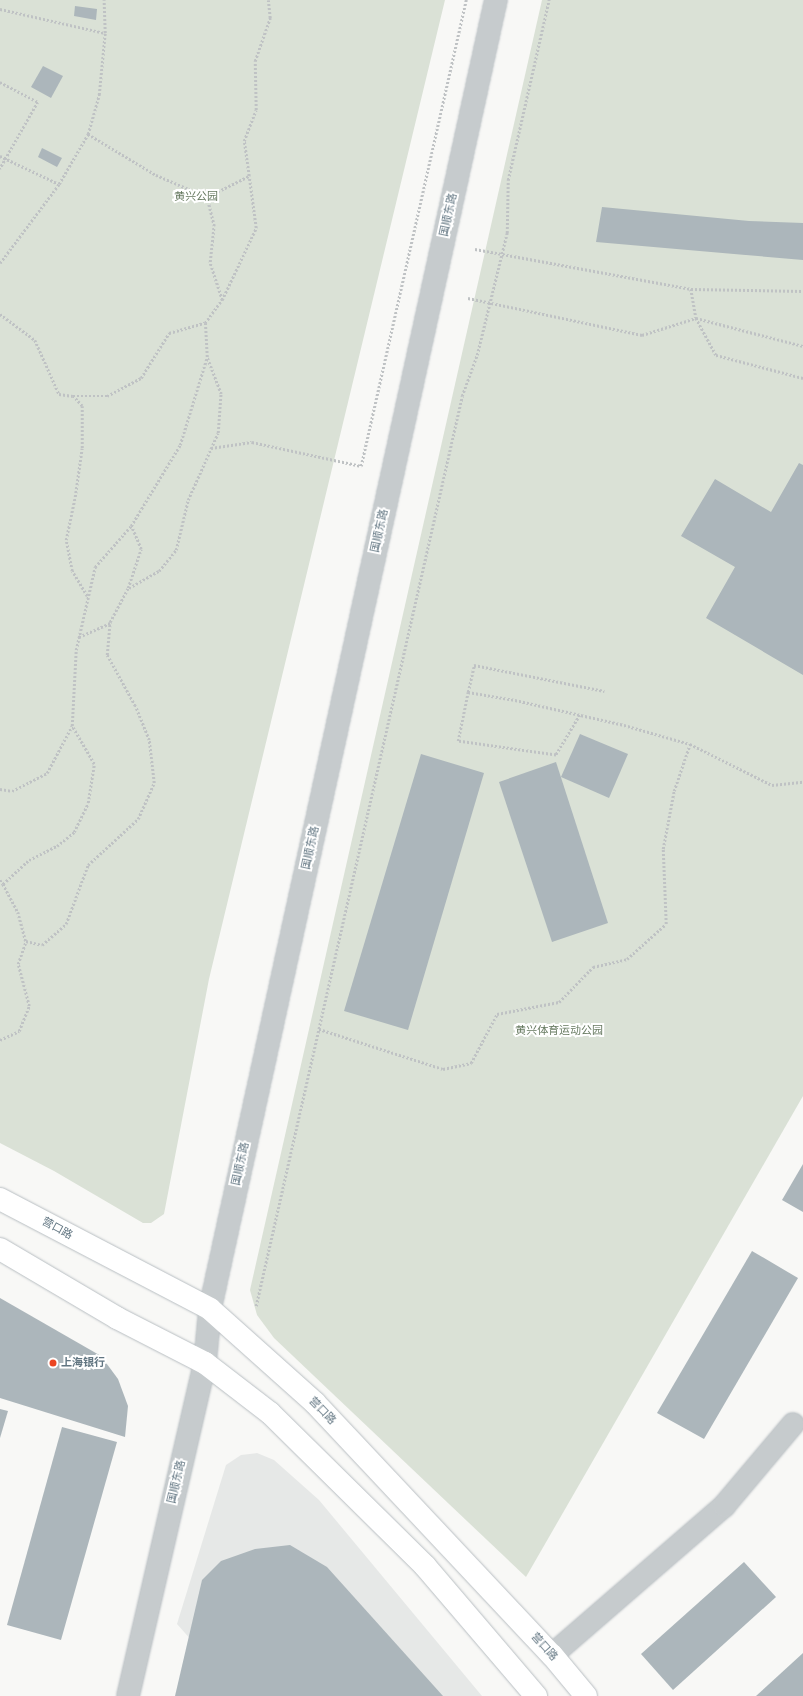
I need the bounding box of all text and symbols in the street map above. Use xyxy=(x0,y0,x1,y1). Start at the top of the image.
park label: 黄兴公园 xyxy=(174,190,218,204)
street label: 国顺东路 xyxy=(438,192,460,238)
street label: 国顺东路 xyxy=(369,508,391,554)
street label: 国顺东路 xyxy=(300,825,322,871)
park label: 黄兴体育运动公园 xyxy=(515,1024,603,1038)
street label: 国顺东路 xyxy=(230,1141,252,1187)
street label: 营口路 xyxy=(39,1215,75,1243)
place label: 上海银行 xyxy=(61,1356,105,1370)
marker: 上海银行 xyxy=(48,1358,58,1368)
street label: 营口路 xyxy=(306,1395,338,1427)
street label: 国顺东路 xyxy=(166,1459,188,1505)
street label: 营口路 xyxy=(528,1630,560,1664)

